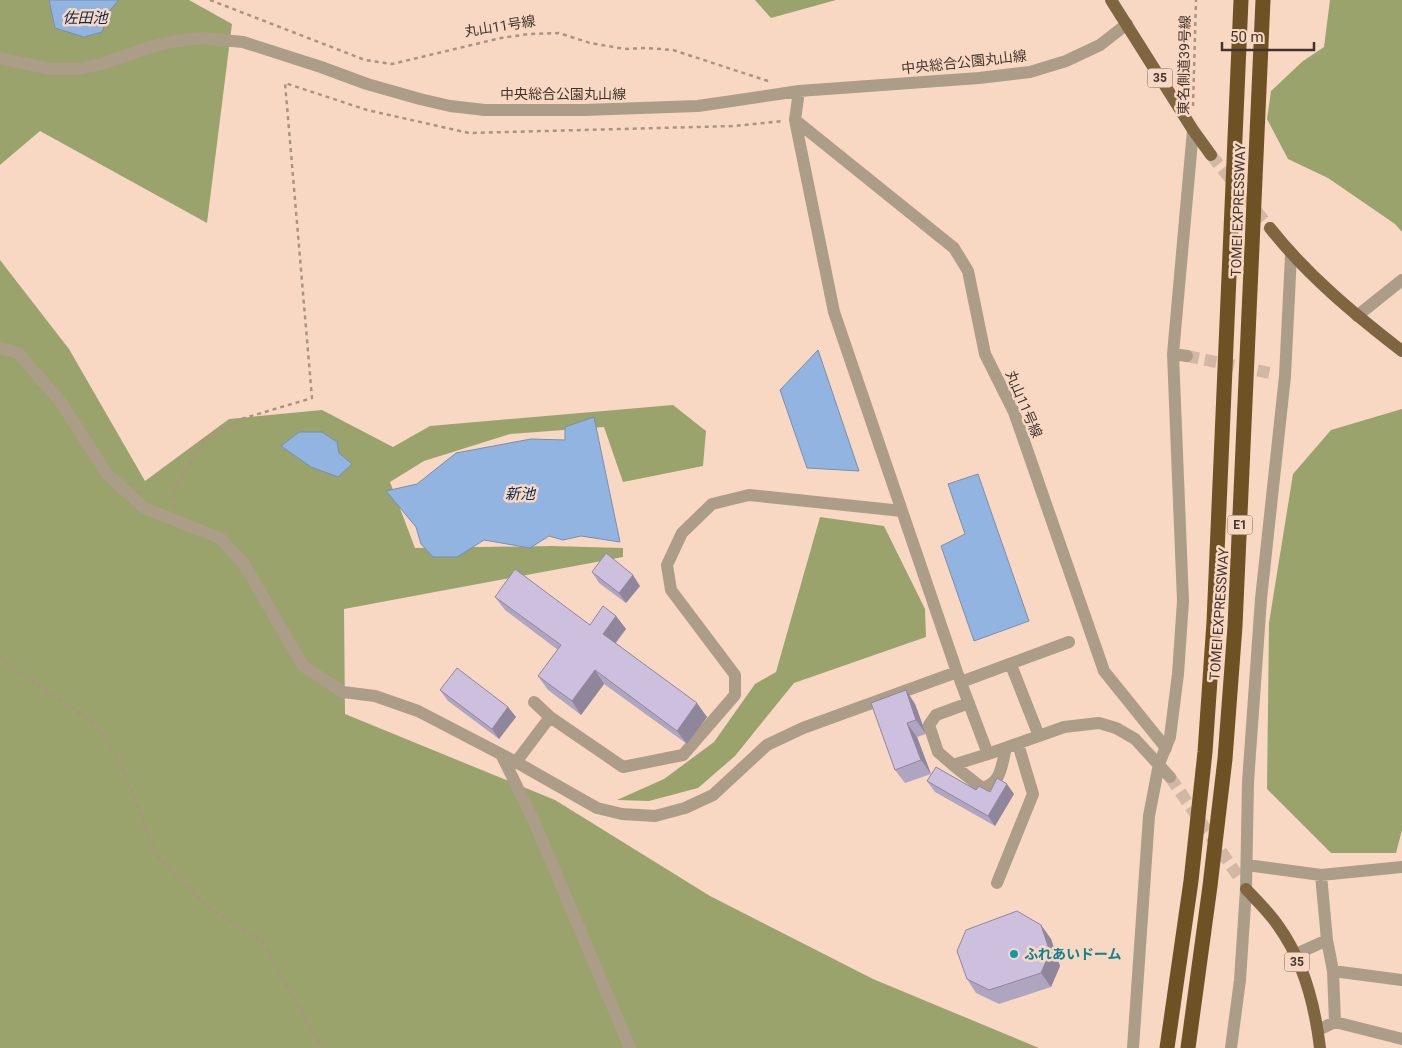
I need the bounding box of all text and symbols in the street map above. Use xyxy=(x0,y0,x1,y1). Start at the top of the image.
water label: 佐田池 xyxy=(62,9,109,27)
street label: 丸山11号線 xyxy=(463,12,537,40)
street label: 東名側道39号線 xyxy=(1175,15,1193,115)
scale bar xyxy=(1222,20,1314,52)
text: 50 m xyxy=(1230,28,1264,46)
street label: 中央総合公園丸山線 xyxy=(901,47,1027,77)
road number: 35 xyxy=(1148,68,1172,88)
street label: 中央総合公園丸山線 xyxy=(500,86,626,102)
street label: TOMEI EXPRESSWAY xyxy=(1228,143,1248,277)
street label: 丸山11号線 xyxy=(1003,368,1045,440)
water label: 新池 xyxy=(505,485,537,503)
road number: E1 xyxy=(1228,516,1252,534)
street label: TOMEI EXPRESSWAY xyxy=(1206,546,1232,681)
place label: ふれあいドーム xyxy=(1024,946,1122,962)
marker: ふれあいドーム xyxy=(1008,948,1020,960)
road number: 35 xyxy=(1284,952,1310,972)

